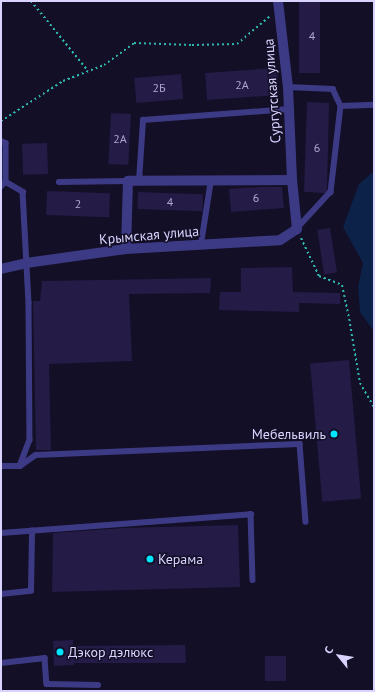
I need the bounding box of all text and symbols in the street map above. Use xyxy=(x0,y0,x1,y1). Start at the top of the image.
house number: 4 xyxy=(309,29,315,43)
street label: Сургутская улица xyxy=(260,38,284,144)
house number: 2А xyxy=(235,78,249,92)
house number: 2Б xyxy=(152,81,166,95)
house number: 2А xyxy=(113,132,127,146)
house number: 6 xyxy=(314,141,320,155)
house number: 6 xyxy=(253,191,259,205)
house number: 4 xyxy=(167,195,173,209)
house number: 2 xyxy=(75,197,81,211)
street label: Крымская улица xyxy=(98,222,200,248)
place label: Мебельвиль xyxy=(252,426,326,442)
marker: Мебельвиль xyxy=(329,429,339,439)
place label: Керама xyxy=(158,551,203,567)
marker: Керама xyxy=(145,554,155,564)
north arrow xyxy=(319,636,359,676)
place label: Дэкор дэлюкс xyxy=(68,644,153,660)
text: С xyxy=(321,644,336,656)
marker: Дэкор дэлюкс xyxy=(55,647,65,657)

